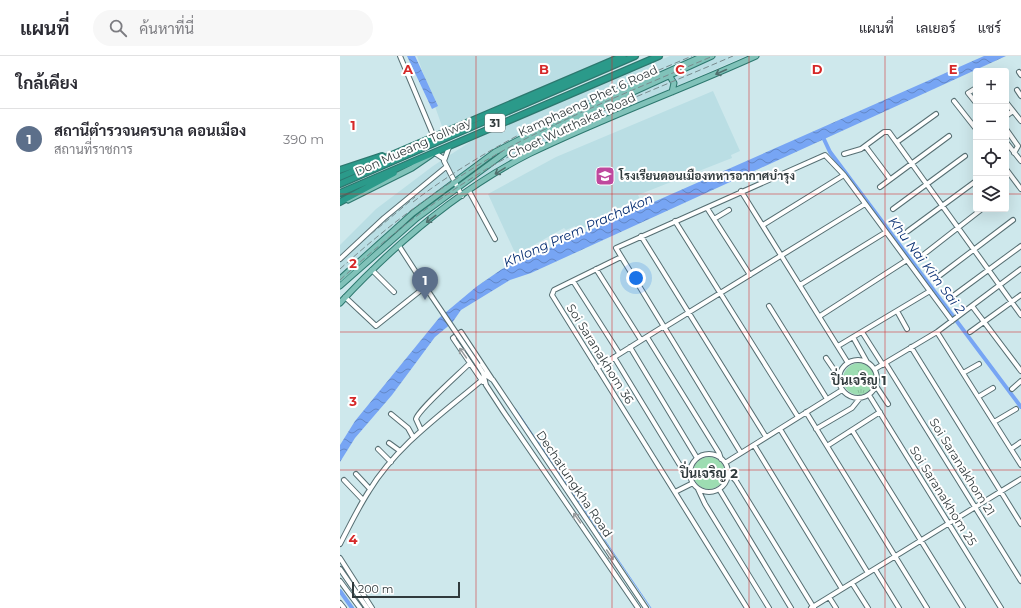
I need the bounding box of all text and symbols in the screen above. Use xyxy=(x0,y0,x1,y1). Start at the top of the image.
search box xyxy=(93,10,373,46)
text: แผนที่ xyxy=(20,17,69,40)
icon: search xyxy=(107,17,129,39)
text: ค้นหาที่นี่ xyxy=(139,19,194,38)
text: แผนที่ xyxy=(859,19,894,37)
text: เลเยอร์ xyxy=(916,19,956,37)
text: แชร์ xyxy=(978,19,1001,37)
text: A xyxy=(402,61,414,77)
text: B xyxy=(539,61,549,77)
text: C xyxy=(675,61,685,77)
text: D xyxy=(812,61,823,77)
text: E xyxy=(949,61,958,77)
street label: Kamphaeng Phet 6 Road xyxy=(516,62,660,139)
map controls xyxy=(973,68,1009,212)
button: + xyxy=(973,68,1009,104)
one-way arrow xyxy=(715,69,727,76)
text: ใกล้เคียง xyxy=(16,73,78,93)
street label: Choet Wutthakat Road xyxy=(506,89,638,162)
button: − xyxy=(973,104,1009,140)
street label: Don Mueang Tollway xyxy=(352,114,474,179)
road number: 31 xyxy=(485,114,505,132)
text: 1 xyxy=(350,117,356,133)
text: สถานีตำรวจนครบาล ดอนเมือง xyxy=(54,121,246,140)
text: 1 xyxy=(26,131,32,147)
text: 390 m xyxy=(283,131,324,147)
button: locate xyxy=(973,140,1009,176)
text: สถานที่ราชการ xyxy=(54,141,133,157)
school or university icon: โรงเรียนดอนเมืองทหารอากาศบำรุง xyxy=(594,165,616,187)
one-way arrow xyxy=(495,167,506,175)
place label: โรงเรียนดอนเมืองทหารอากาศบำรุง xyxy=(618,168,795,184)
button: layers xyxy=(973,176,1009,212)
water label: Khlong Prem Prachakon xyxy=(501,190,655,270)
water label: Khu Nai Kim Sai 2 xyxy=(885,213,969,317)
one-way arrow xyxy=(425,215,436,224)
text: 2 xyxy=(349,255,357,271)
pin: 1 xyxy=(412,267,438,300)
your location xyxy=(626,268,646,288)
street label: Soi Saranakhom 36 xyxy=(564,301,637,407)
one-way arrow xyxy=(459,348,467,359)
district label: ปิ่นเจริญ 1 xyxy=(830,368,887,389)
text: 3 xyxy=(348,393,357,409)
street label: Soi Saranakhom 21 xyxy=(926,415,999,518)
street label: Dechatungkha Road xyxy=(533,428,616,540)
street label: Soi Saranakhom 25 xyxy=(907,443,980,548)
district label: ปิ่นเจริญ 2 xyxy=(679,461,738,482)
one-way arrow xyxy=(573,513,581,524)
text: 4 xyxy=(349,531,358,547)
one-way arrow xyxy=(606,549,614,560)
scale bar xyxy=(352,580,460,599)
text: 200 m xyxy=(358,582,393,596)

